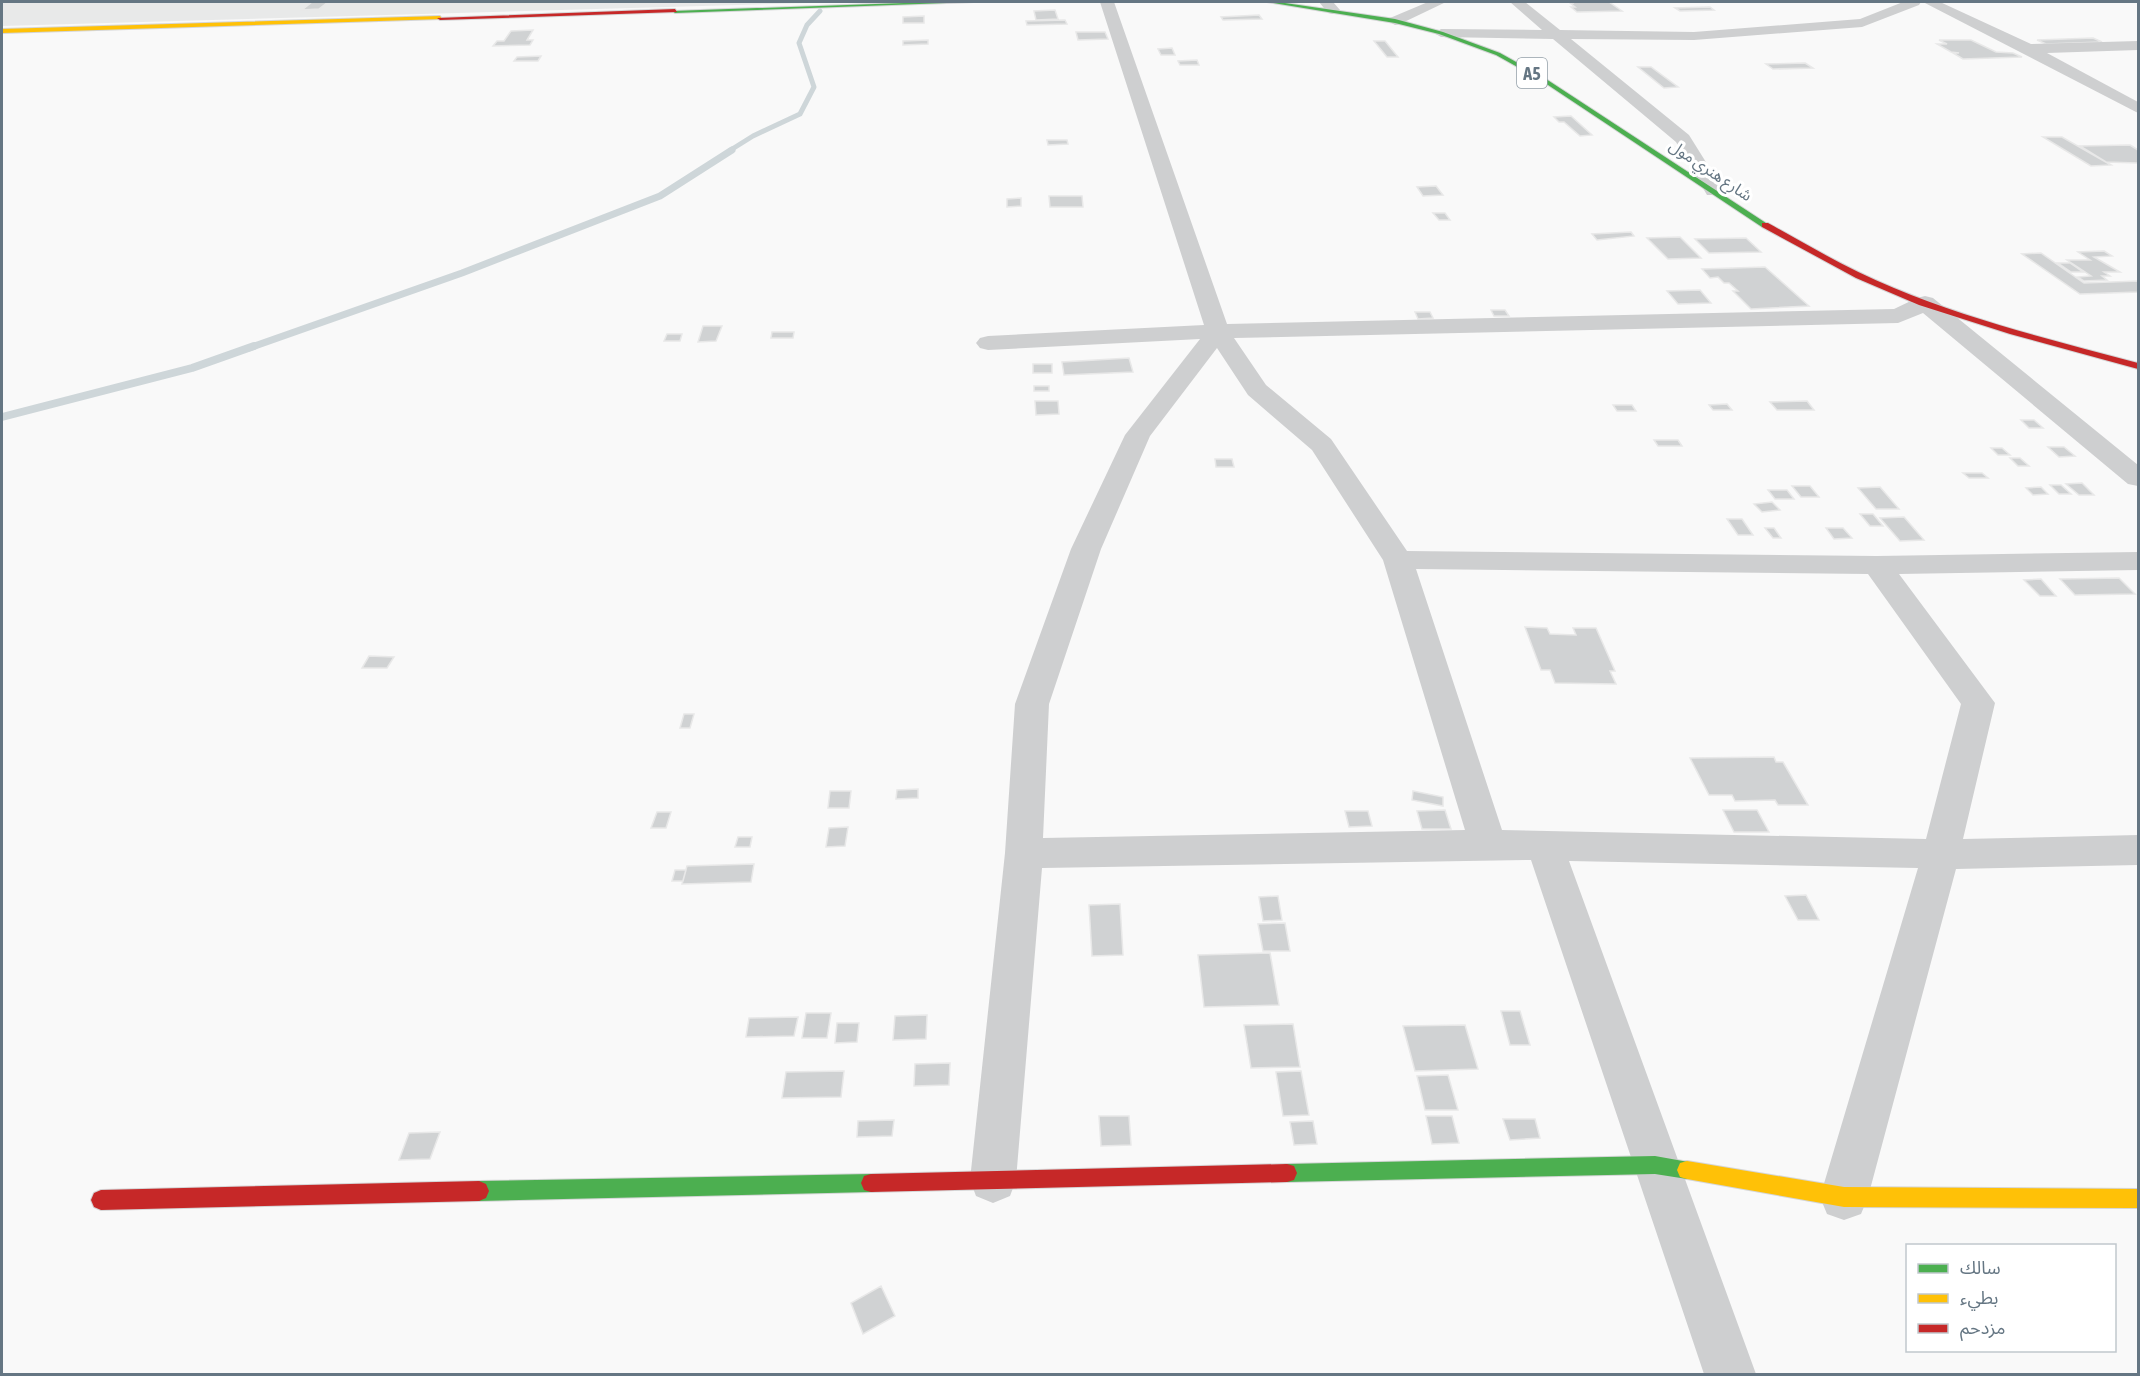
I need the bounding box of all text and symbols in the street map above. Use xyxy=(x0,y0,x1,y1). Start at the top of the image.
road number: A5 xyxy=(1517,58,1547,88)
street label: شارع هنري مول xyxy=(1664,136,1756,208)
legend xyxy=(1906,1244,2116,1352)
text: سالك xyxy=(1960,1257,2001,1278)
text: بطيء xyxy=(1960,1287,1998,1311)
text: مزدحم xyxy=(1960,1317,2005,1341)

